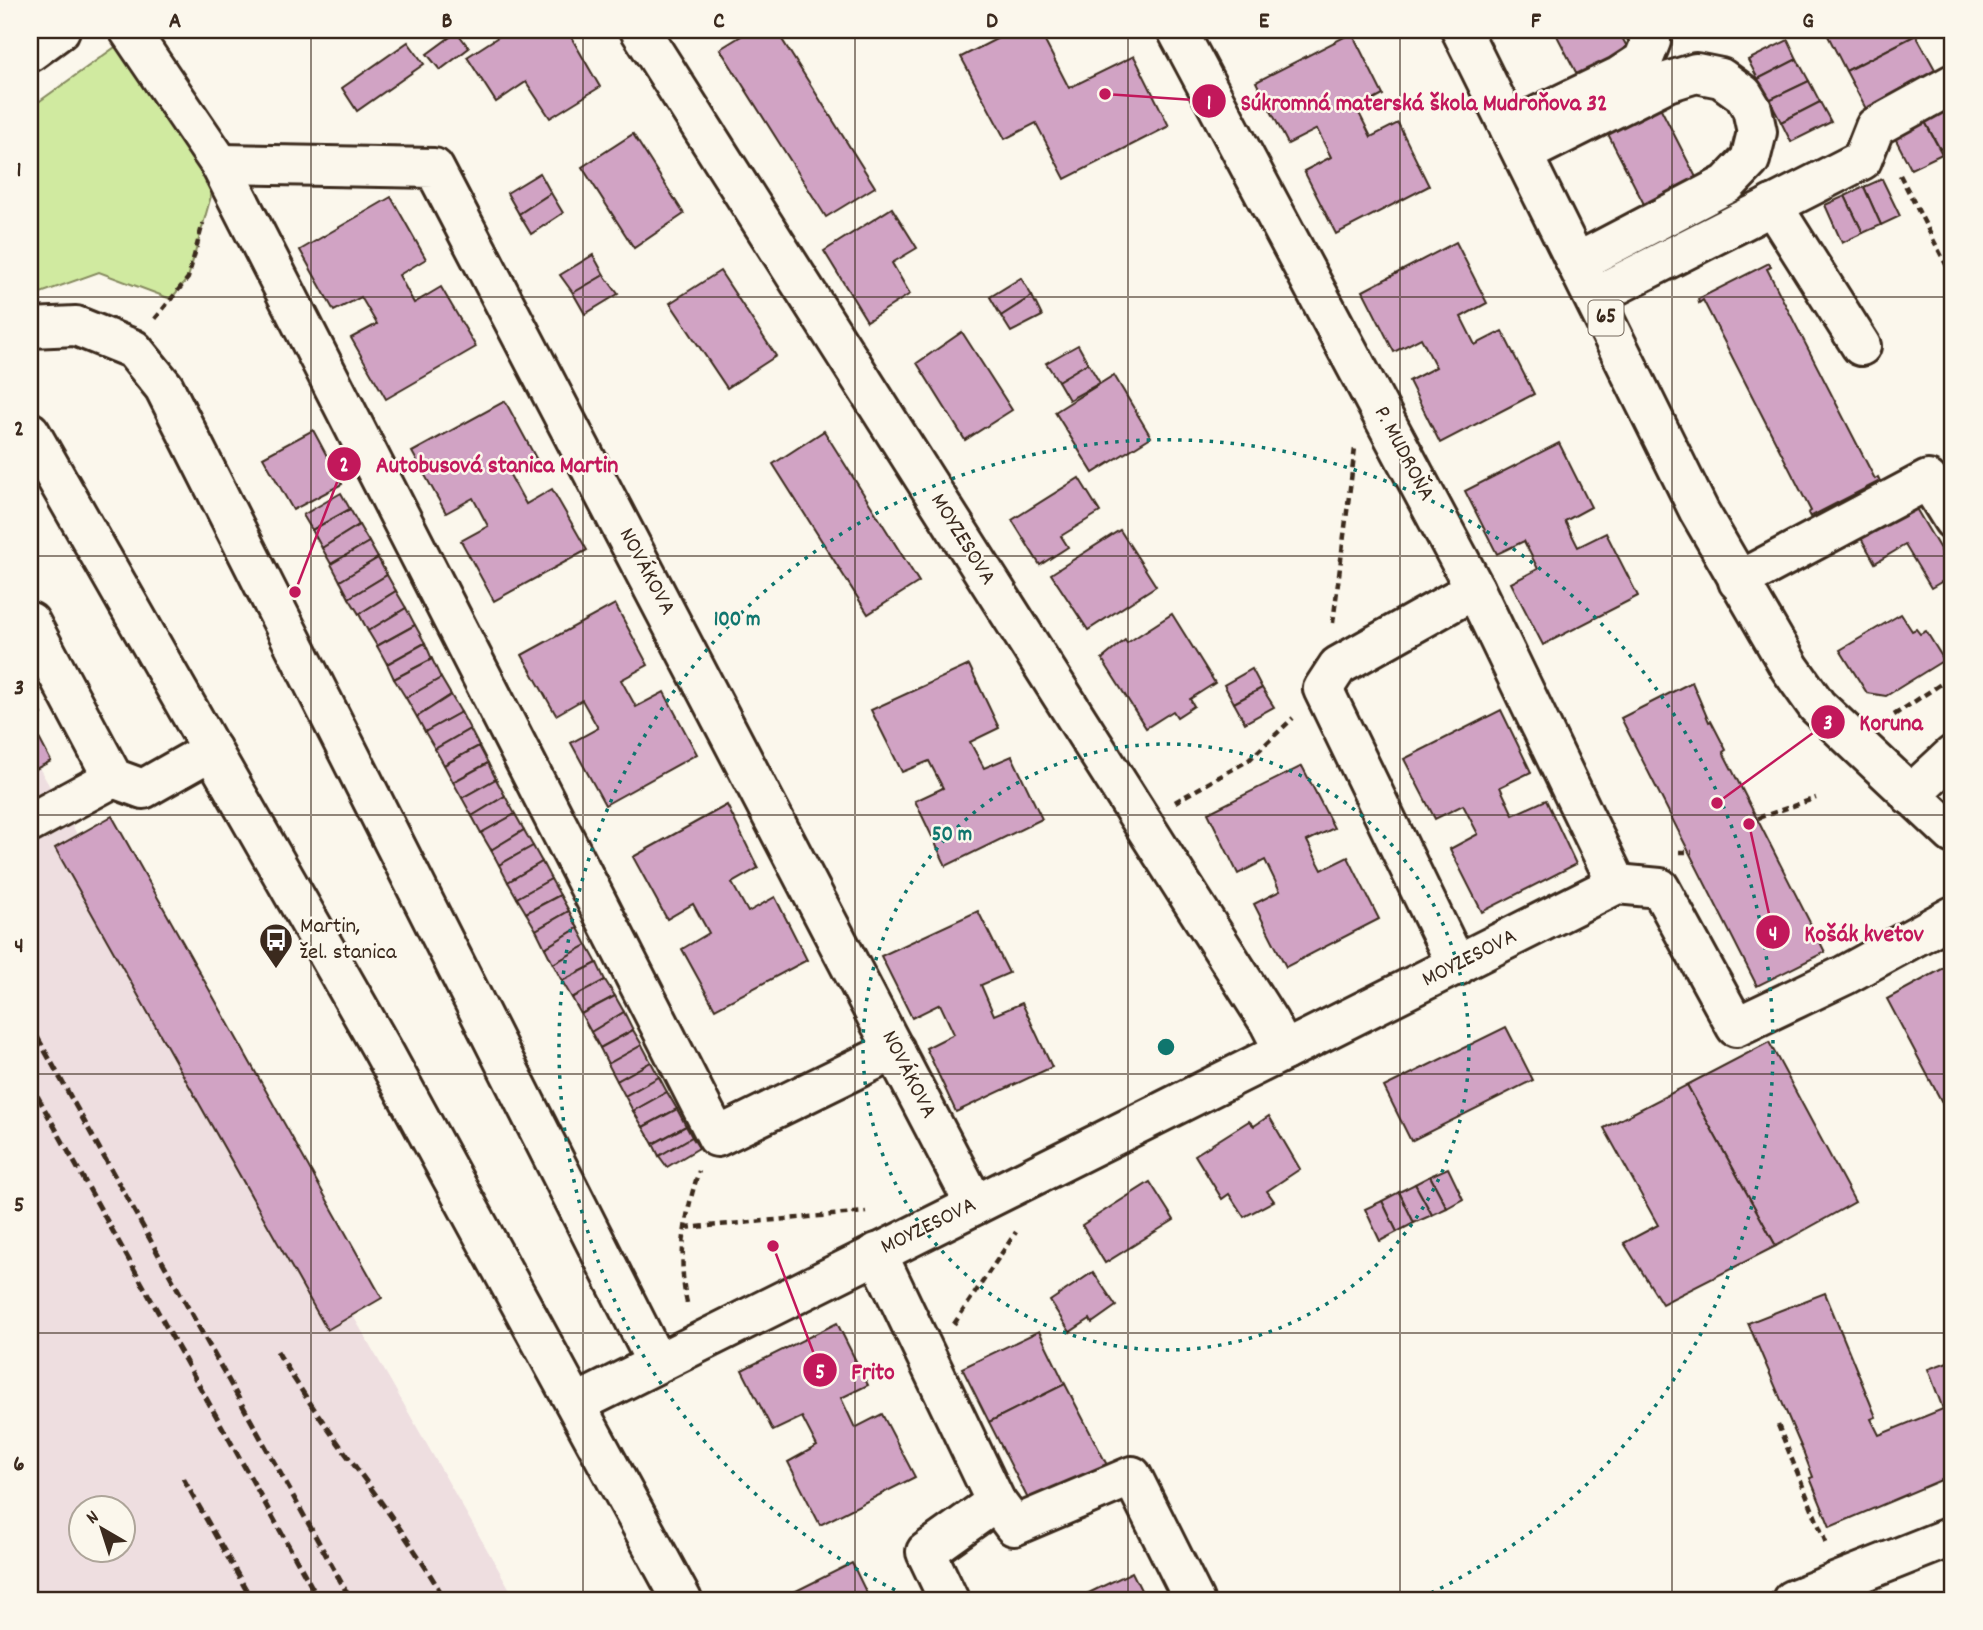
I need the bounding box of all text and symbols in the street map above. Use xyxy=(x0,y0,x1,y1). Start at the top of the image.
text: A xyxy=(169,6,181,39)
text: B xyxy=(442,6,453,39)
text: C xyxy=(713,6,725,39)
text: D xyxy=(986,6,998,39)
text: E xyxy=(1259,6,1270,39)
text: F xyxy=(1531,6,1542,39)
text: G xyxy=(1802,6,1814,39)
callout: Súkromná materská škola Mudroňova 32 xyxy=(1192,79,1622,124)
text: Súkromná materská škola Mudroňova 32 xyxy=(1240,88,1608,122)
text: 1 xyxy=(1207,90,1211,120)
text: 1 xyxy=(16,155,22,188)
road number: 65 xyxy=(1588,300,1624,336)
street label: P. MUDROŇA xyxy=(1364,401,1442,507)
text: 2 xyxy=(14,414,24,447)
callout: Autobusová stanica Martin xyxy=(326,441,632,486)
text: Autobusová stanica Martin xyxy=(376,450,618,484)
text: 2 xyxy=(339,452,349,482)
street label: MOYZESOVA xyxy=(921,488,1003,592)
street label: NOVÁKOVA xyxy=(609,522,683,622)
text: 100 m xyxy=(714,606,760,636)
text: 3 xyxy=(14,673,24,706)
callout: Koruna xyxy=(1810,700,1936,745)
text: Koruna xyxy=(1859,708,1923,742)
text: 3 xyxy=(1823,710,1833,740)
text: 50 m xyxy=(932,821,972,851)
callout: Košák kvetov xyxy=(1755,910,1938,955)
place label: Martin, žel. stanica xyxy=(300,911,398,970)
text: Košák kvetov xyxy=(1804,919,1925,953)
bus stop icon: Martin, žel. stanica xyxy=(257,921,295,970)
street label: MOYZESOVA xyxy=(1417,921,1523,997)
text: 4 xyxy=(1769,921,1777,951)
text: 4 xyxy=(14,931,24,964)
street label: NOVÁKOVA xyxy=(872,1025,944,1125)
centre of rings xyxy=(1154,1035,1178,1059)
text: 5 xyxy=(14,1190,24,1223)
street label: MOYZESOVA xyxy=(876,1190,982,1264)
callout: Frito xyxy=(802,1348,909,1393)
text: Frito xyxy=(851,1357,895,1391)
text: 5 xyxy=(815,1359,825,1389)
text: 6 xyxy=(13,1449,25,1482)
north arrow xyxy=(66,1494,136,1564)
text: N xyxy=(81,1505,106,1532)

